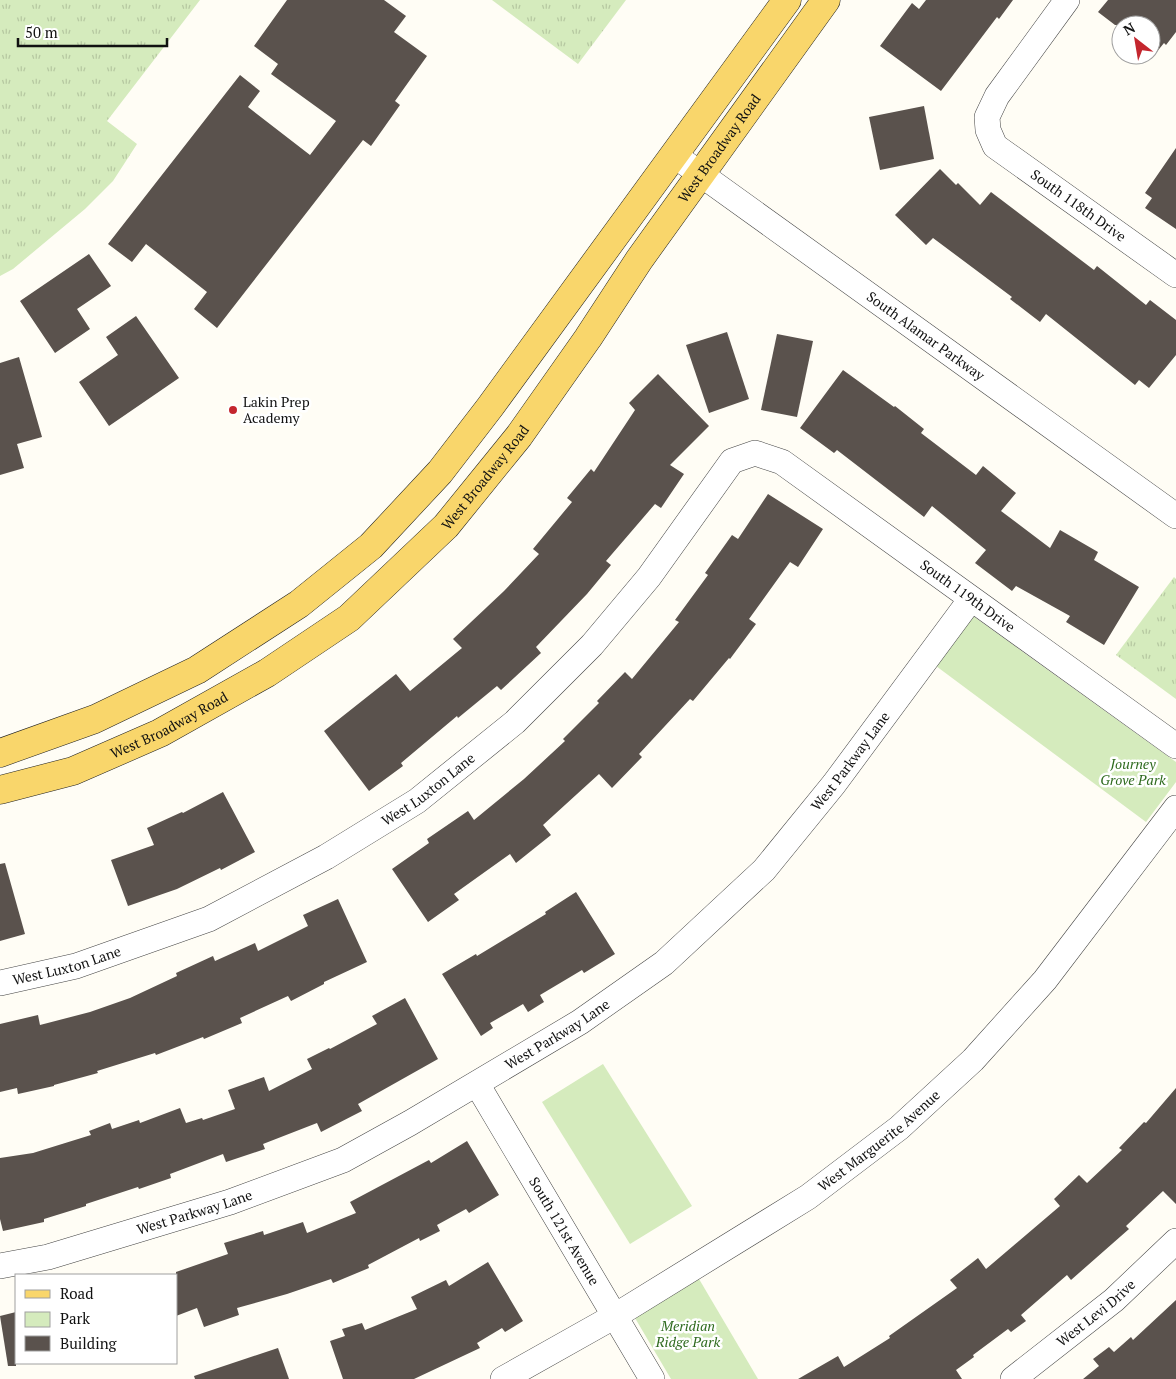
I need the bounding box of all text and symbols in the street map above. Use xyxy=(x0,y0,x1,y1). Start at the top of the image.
scale bar xyxy=(18,15,166,47)
north arrow xyxy=(1111,15,1161,65)
text: N xyxy=(1120,17,1139,39)
text: 50 m xyxy=(25,22,58,42)
street label: West Broadway Road xyxy=(673,90,765,206)
street label: South 118th Drive xyxy=(1027,165,1130,246)
street label: South Alamar Parkway xyxy=(863,287,990,385)
place label: Lakin Prep Academy xyxy=(243,392,310,427)
marker: Lakin Prep Academy xyxy=(227,404,239,416)
street label: West Broadway Road xyxy=(437,421,533,533)
street label: South 119th Drive xyxy=(917,555,1019,636)
street label: West Broadway Road xyxy=(107,687,231,763)
street label: West Parkway Lane xyxy=(806,707,894,814)
street label: West Luxton Lane xyxy=(378,748,478,830)
park label: Journey Grove Park xyxy=(1100,754,1166,789)
street label: West Luxton Lane xyxy=(11,941,123,989)
street label: West Parkway Lane xyxy=(501,994,613,1074)
street label: West Marguerite Avenue xyxy=(814,1085,944,1195)
street label: South 121st Avenue xyxy=(525,1173,604,1288)
street label: West Parkway Lane xyxy=(134,1185,255,1239)
legend xyxy=(15,1274,178,1364)
street label: West Levi Drive xyxy=(1052,1275,1139,1351)
text: Road xyxy=(60,1283,93,1303)
text: Park xyxy=(60,1308,90,1328)
park label: Meridian Ridge Park xyxy=(655,1316,720,1351)
text: Building xyxy=(60,1333,118,1353)

